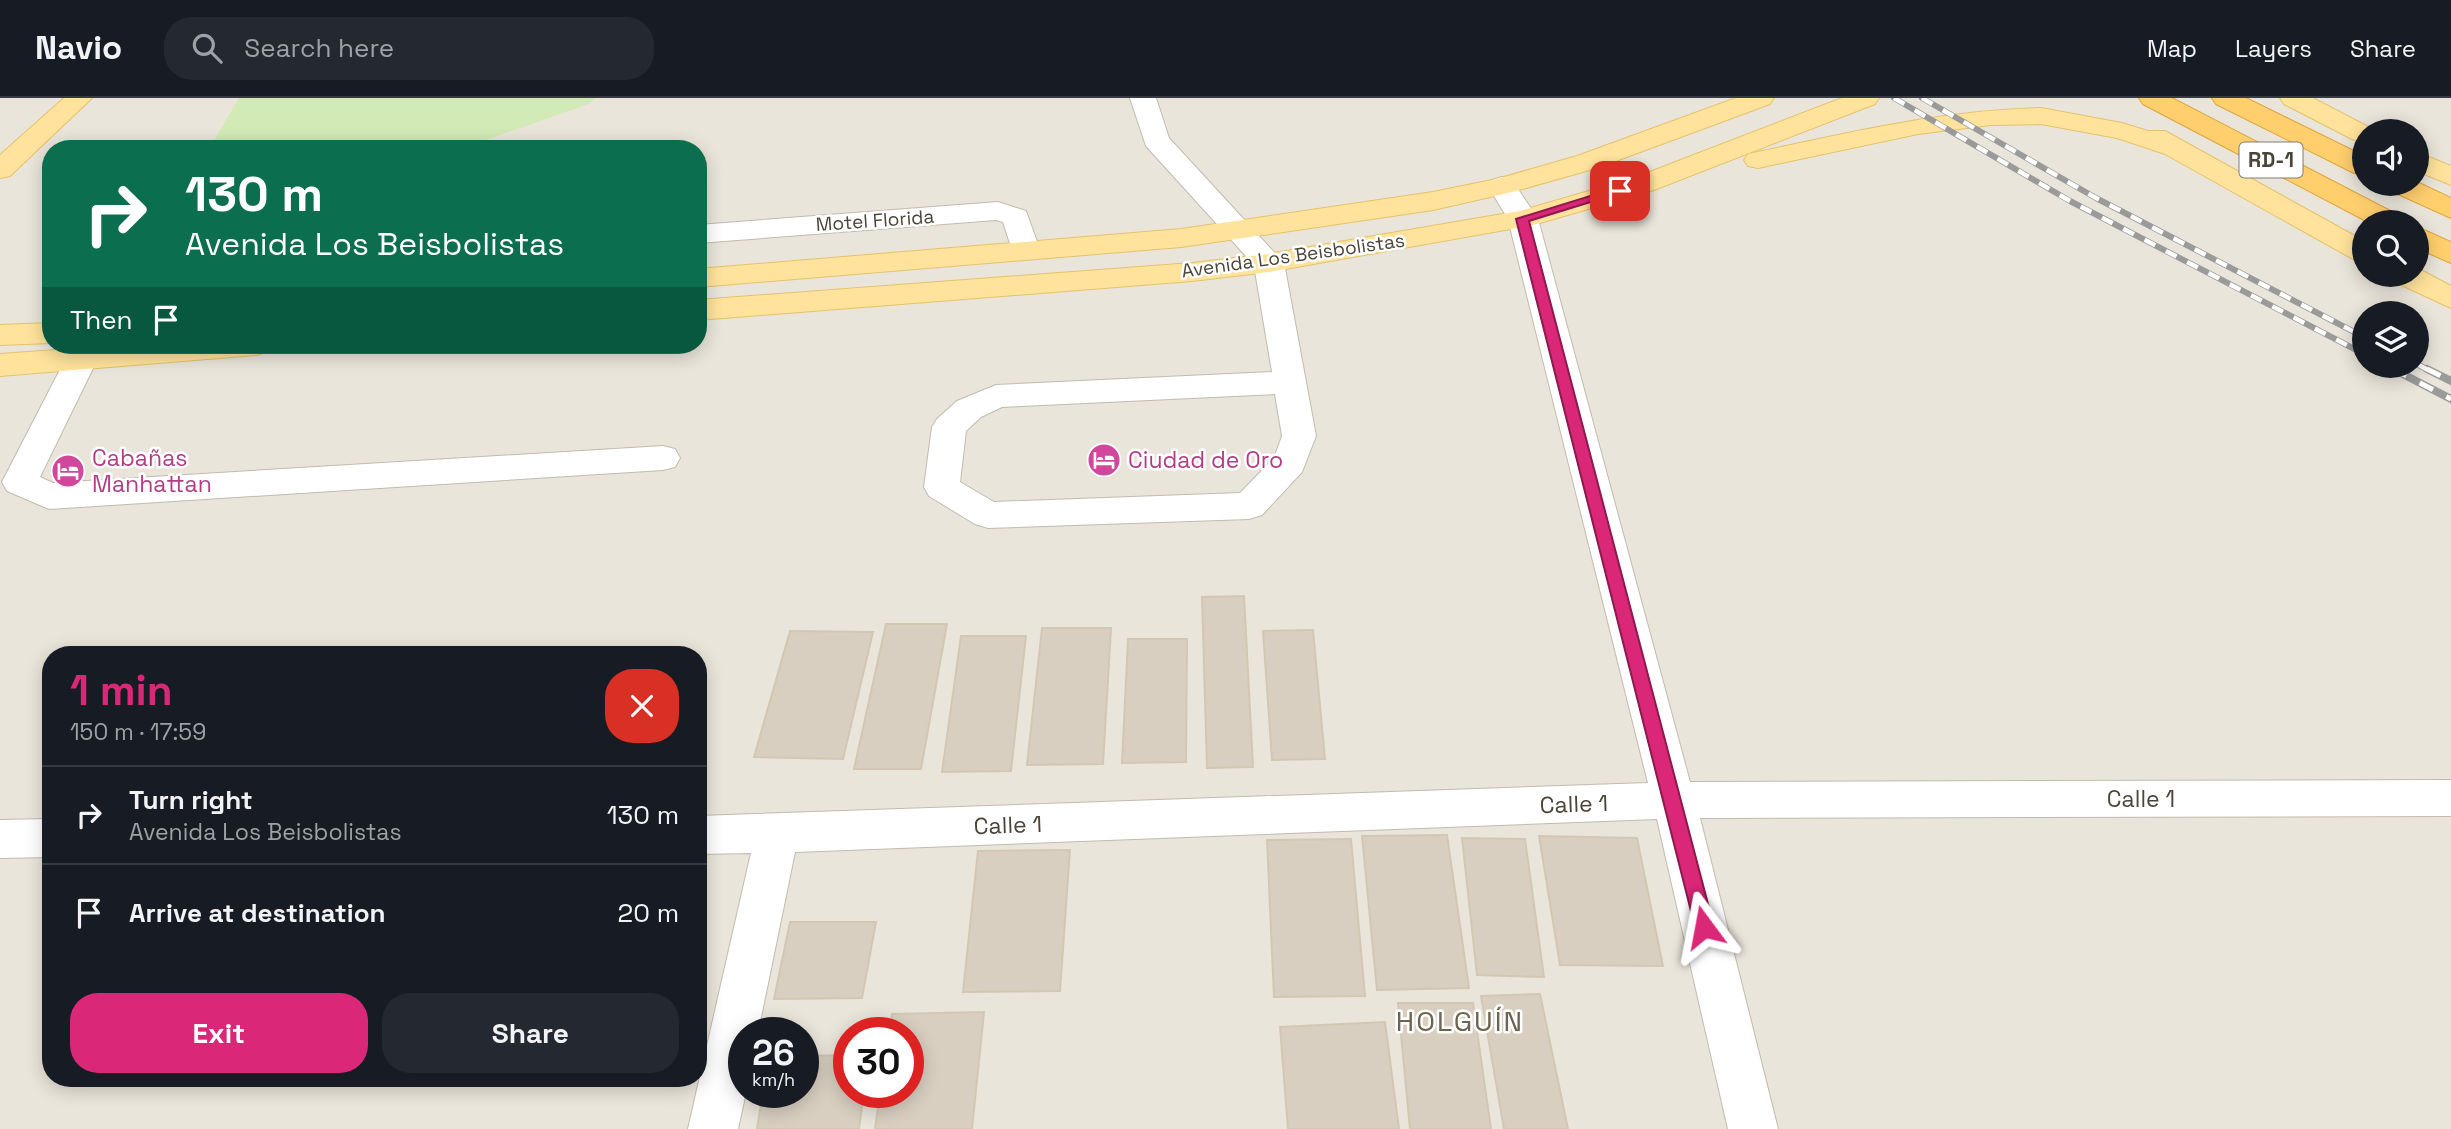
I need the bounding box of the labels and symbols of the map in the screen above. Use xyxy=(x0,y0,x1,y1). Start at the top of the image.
road number: RD-1 xyxy=(2240,142,2302,178)
pin xyxy=(1590,161,1650,221)
street label: Motel Florida xyxy=(815,204,935,237)
street label: Avenida Los Beisbolistas xyxy=(1180,227,1406,284)
hotel icon: Ciudad de Oro xyxy=(1085,441,1123,479)
place label: Cabañas Manhattan xyxy=(92,443,212,499)
place label: Ciudad de Oro xyxy=(1128,445,1283,475)
hotel icon: Cabañas Manhattan xyxy=(49,452,87,490)
street label: Calle 1 xyxy=(2107,784,2175,814)
street label: Calle 1 xyxy=(1539,788,1609,820)
street label: Calle 1 xyxy=(973,809,1043,841)
position arrow xyxy=(1667,890,1741,964)
district label: HOLGUÍN xyxy=(1396,1003,1524,1039)
speed limit sign: 30 xyxy=(833,1017,924,1108)

